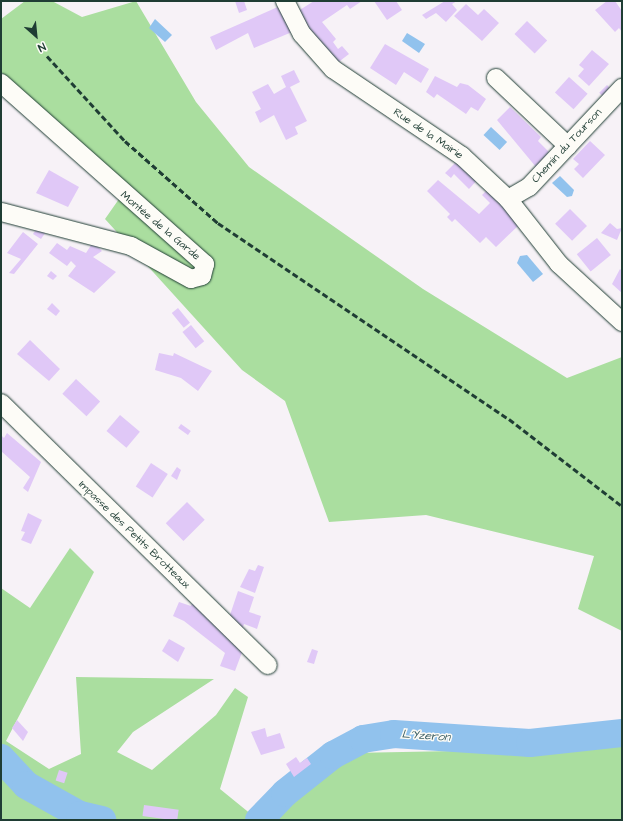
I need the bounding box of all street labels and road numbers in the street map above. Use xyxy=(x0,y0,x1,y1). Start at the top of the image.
street label: Rue de la Mairie xyxy=(391,106,465,162)
street label: Chemin du Tourson xyxy=(529,106,605,186)
street label: Montée de la Garde xyxy=(117,189,203,263)
street label: Impasse des Petits Brotteaux xyxy=(76,478,192,592)

